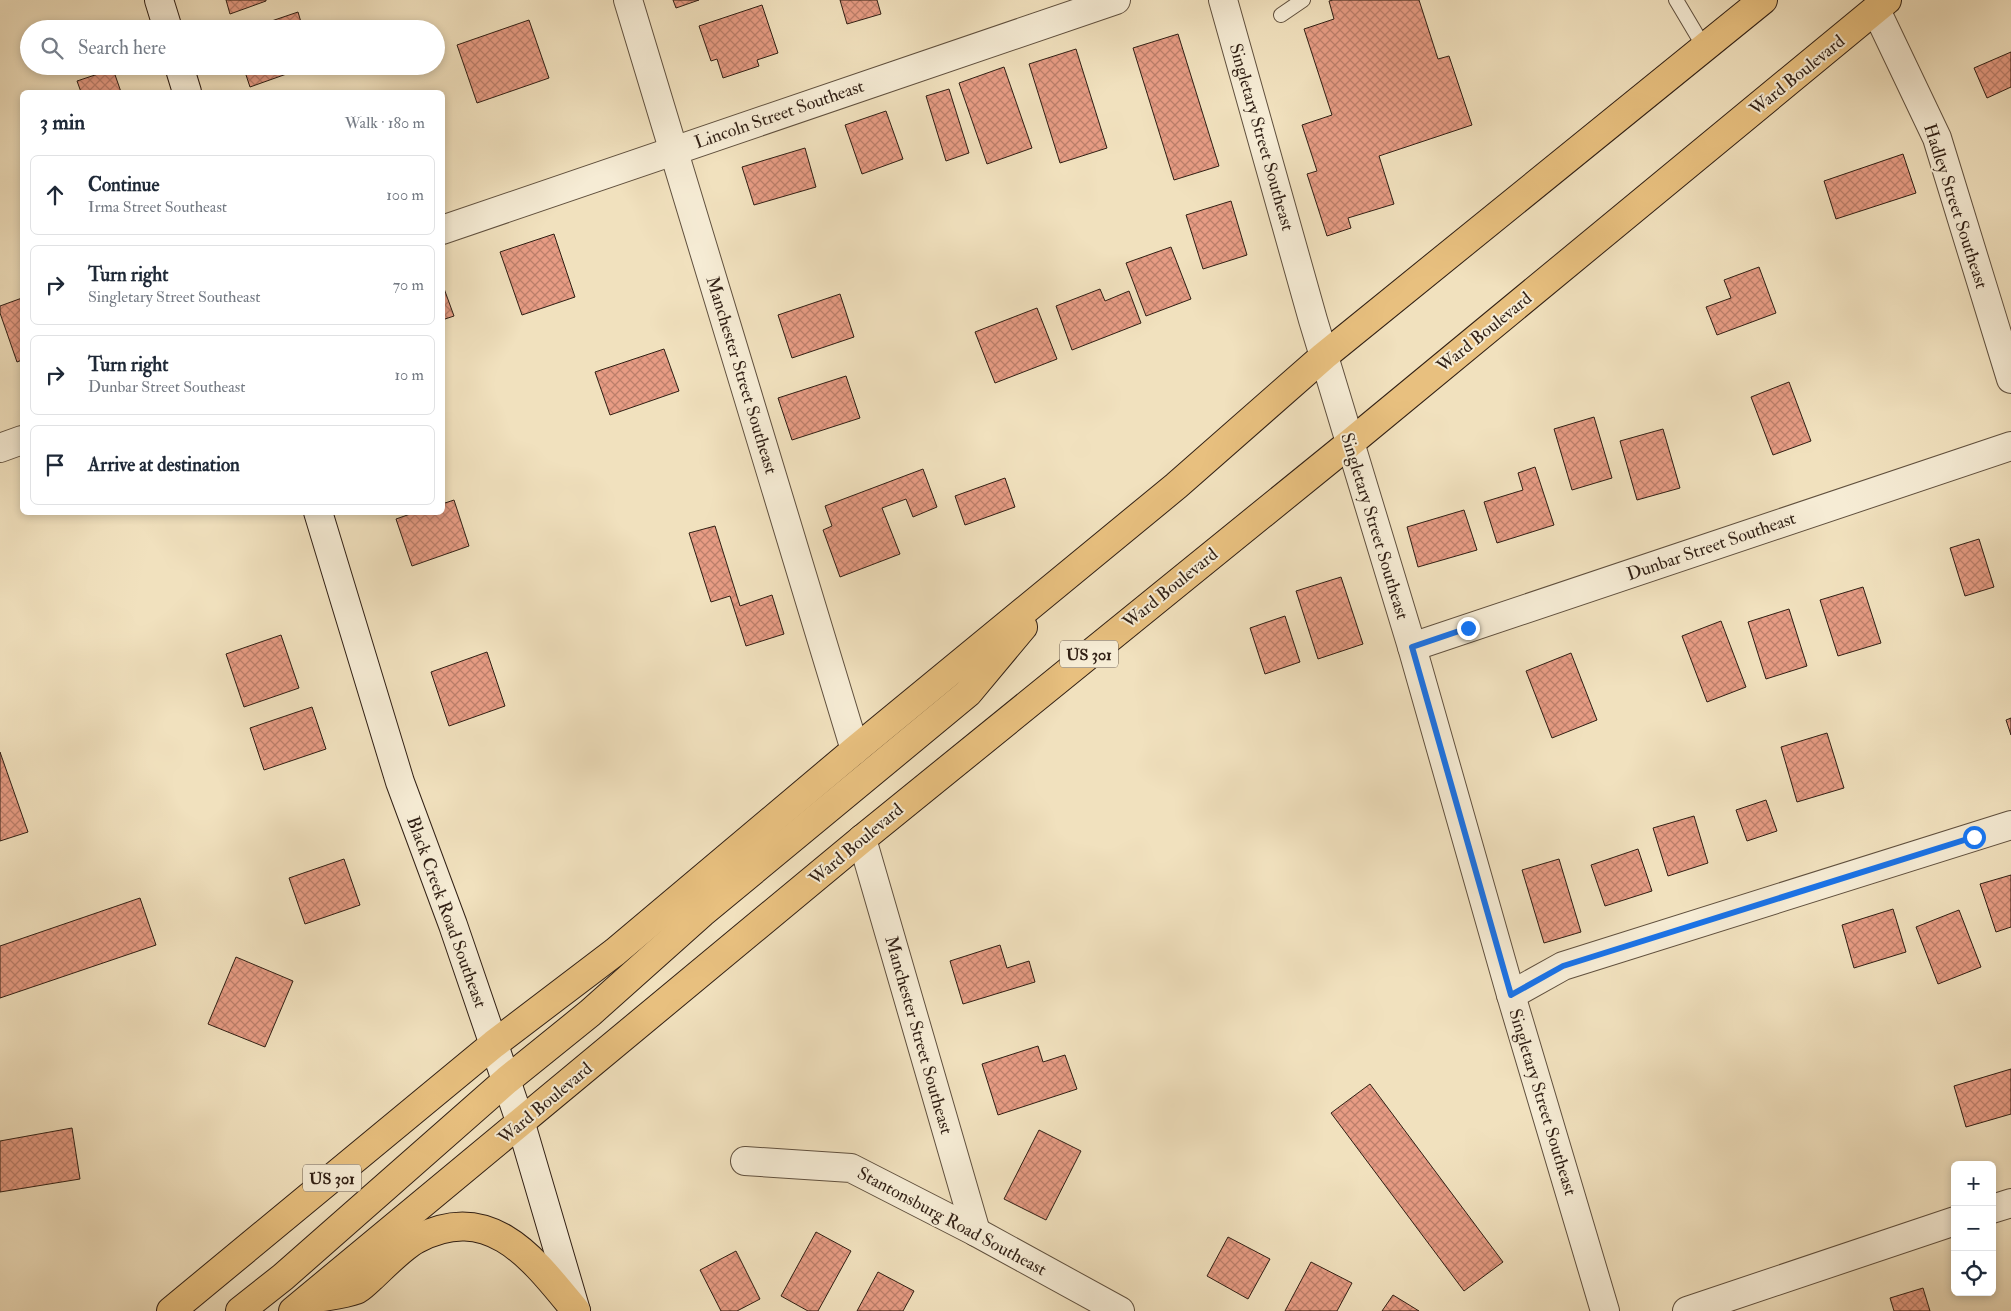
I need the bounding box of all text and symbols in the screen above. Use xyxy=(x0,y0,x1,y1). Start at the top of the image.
search box xyxy=(20,20,445,75)
street label: Ward Boulevard xyxy=(1744,30,1850,121)
icon: search xyxy=(38,34,66,62)
text: Search here xyxy=(78,36,166,60)
street label: Singletary Street Southeast xyxy=(1224,41,1299,234)
street label: Lincoln Street Southeast xyxy=(691,75,867,154)
text: 3 min xyxy=(40,109,85,136)
text: Walk · 180 m xyxy=(345,113,425,133)
street label: Hadley Street Southeast xyxy=(1918,121,1993,292)
text: Continue xyxy=(88,173,159,197)
icon: ahead xyxy=(41,181,69,209)
text: 100 m xyxy=(386,185,424,205)
text: Irma Street Southeast xyxy=(88,197,227,217)
text: Turn right xyxy=(88,263,168,287)
icon: right xyxy=(41,271,69,299)
street label: Manchester Street Southeast xyxy=(700,274,783,477)
text: 70 m xyxy=(393,275,424,295)
text: Singletary Street Southeast xyxy=(88,287,260,307)
street label: Ward Boulevard xyxy=(1431,287,1537,378)
text: Turn right xyxy=(88,353,168,377)
icon: right xyxy=(41,361,69,389)
text: 10 m xyxy=(394,365,424,385)
text: Dunbar Street Southeast xyxy=(88,377,246,397)
street label: Singletary Street Southeast xyxy=(1335,430,1414,622)
icon: arrive xyxy=(41,451,69,479)
text: Arrive at destination xyxy=(88,453,240,477)
street label: Dunbar Street Southeast xyxy=(1624,507,1799,586)
street label: Ward Boulevard xyxy=(1117,543,1223,634)
route end xyxy=(1457,617,1480,640)
road number: US 301 xyxy=(1060,641,1118,668)
street label: Ward Boulevard xyxy=(804,798,908,891)
street label: Black Creek Road Southeast xyxy=(401,813,492,1011)
route start xyxy=(1963,826,1986,849)
street label: Manchester Street Southeast xyxy=(879,933,958,1137)
street label: Singletary Street Southeast xyxy=(1503,1006,1582,1198)
street label: Ward Boulevard xyxy=(493,1057,597,1150)
map controls xyxy=(1951,1161,1996,1296)
button: + xyxy=(1951,1161,1996,1206)
street label: Stantonsburg Road Southeast xyxy=(853,1162,1051,1281)
road number: US 301 xyxy=(303,1164,361,1192)
button: − xyxy=(1951,1206,1996,1251)
button: locate xyxy=(1951,1251,1996,1296)

